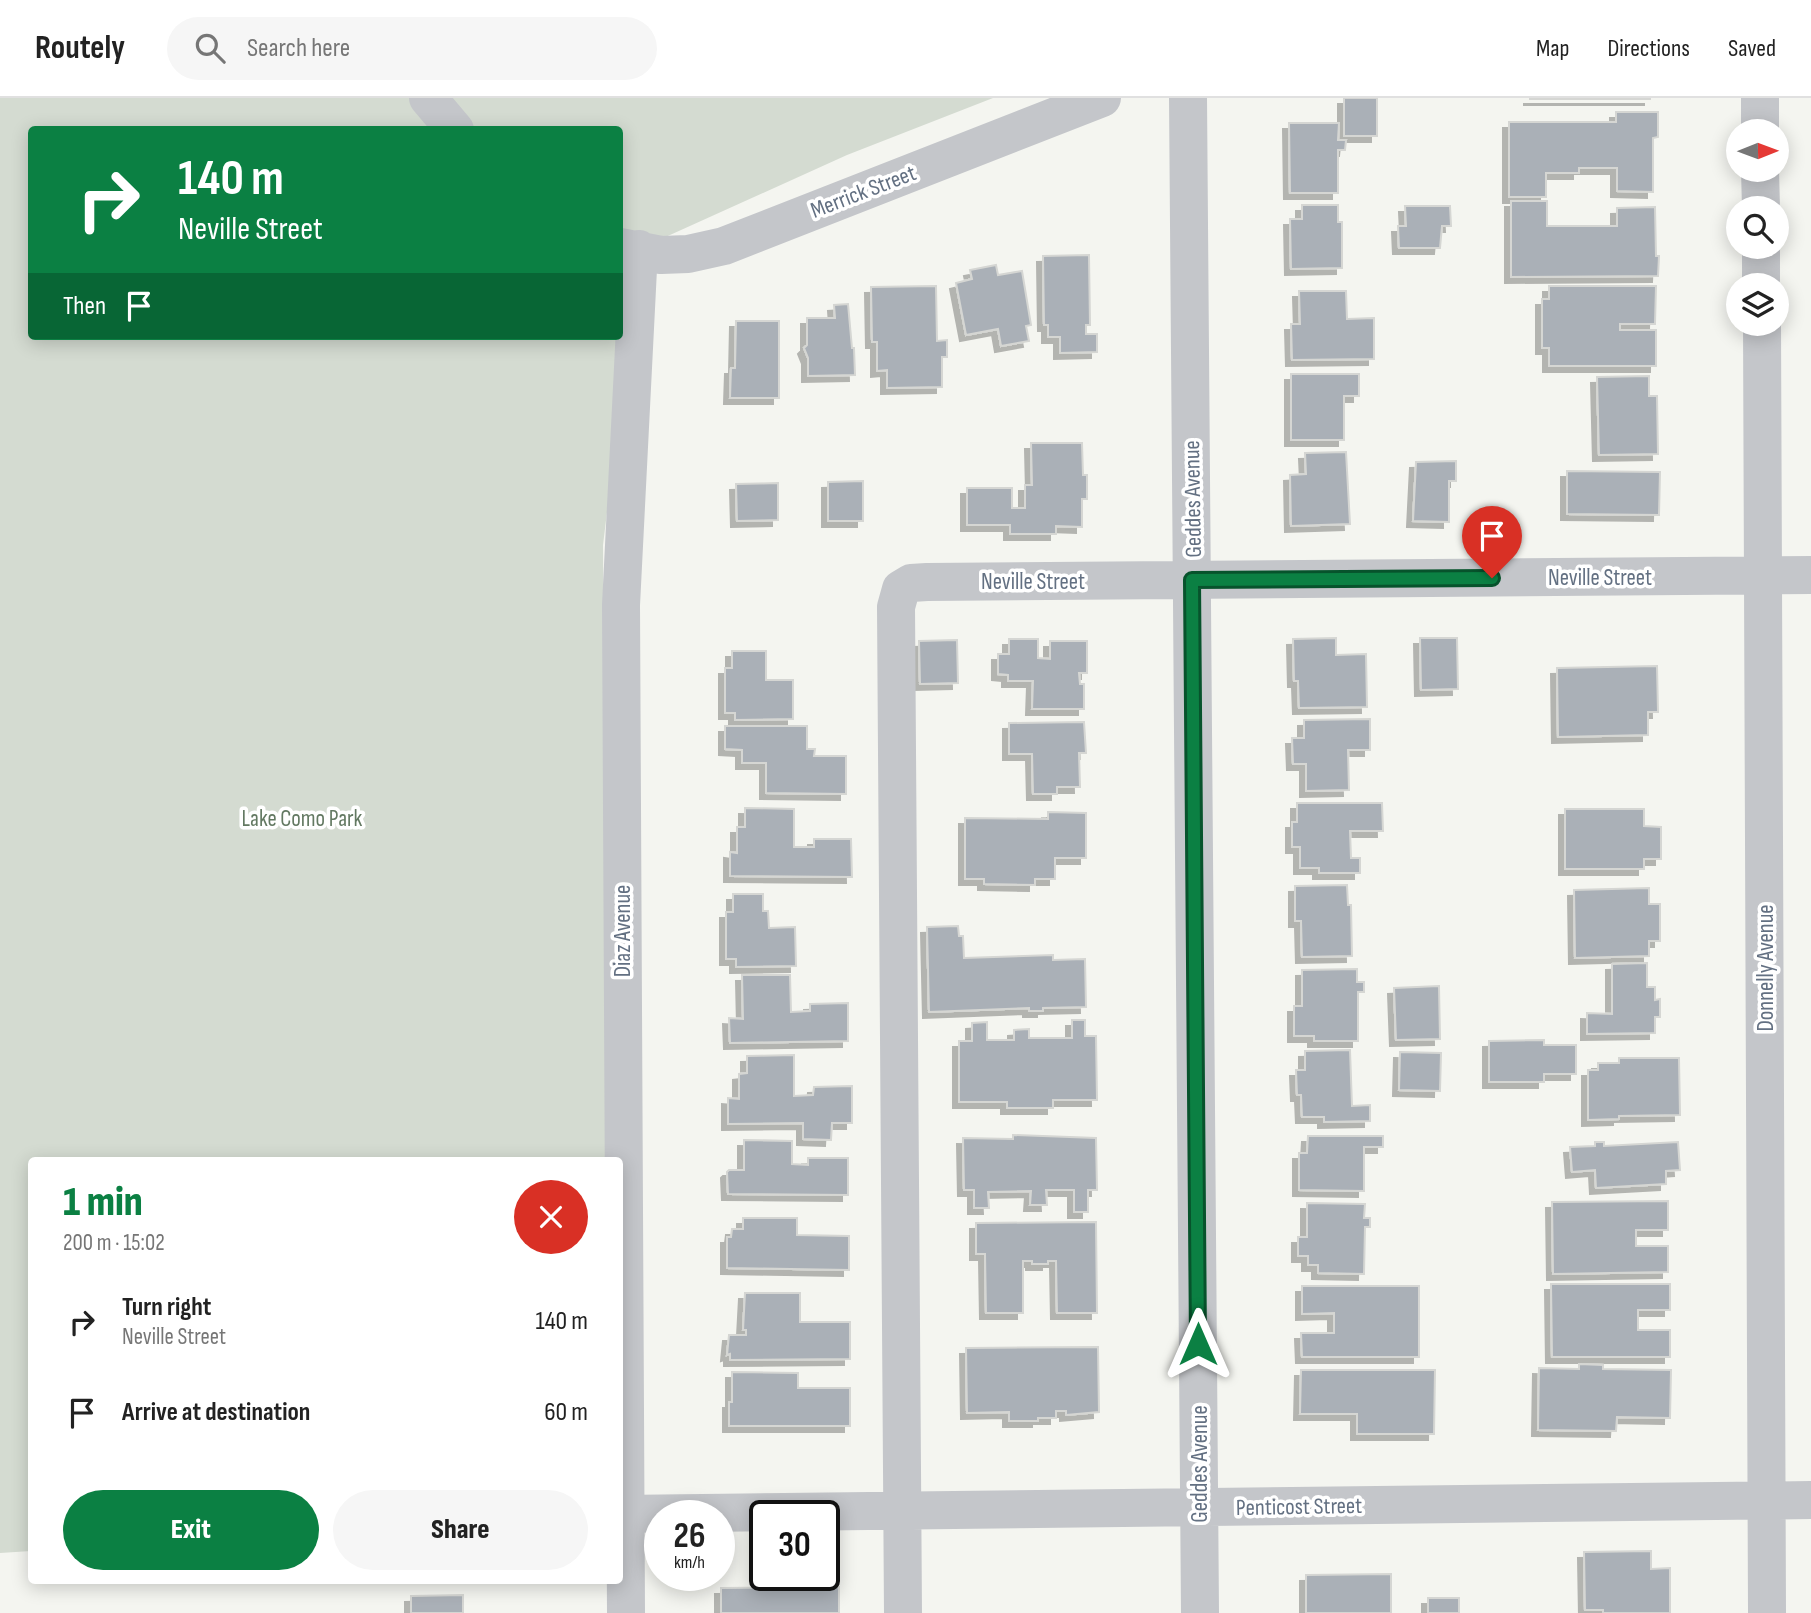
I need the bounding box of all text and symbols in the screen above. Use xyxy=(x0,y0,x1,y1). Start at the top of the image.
search box xyxy=(167,17,657,80)
text: Routely xyxy=(35,28,125,68)
icon: search xyxy=(191,29,229,67)
text: Search here xyxy=(247,33,350,64)
text: Map xyxy=(1536,34,1569,63)
text: Directions xyxy=(1607,34,1690,63)
text: Saved xyxy=(1728,34,1776,63)
north arrow xyxy=(1726,119,1788,182)
map controls xyxy=(1726,119,1789,336)
text: 140 m xyxy=(178,150,284,209)
icon: right xyxy=(63,154,154,245)
street label: Merrick Street xyxy=(807,159,920,225)
button: search xyxy=(1726,196,1789,259)
text: Neville Street xyxy=(178,210,323,249)
button: layers xyxy=(1726,273,1789,336)
icon: arrive xyxy=(120,287,158,325)
text: Then xyxy=(63,291,106,322)
street label: Geddes Avenue xyxy=(1178,440,1208,558)
pin xyxy=(1462,506,1522,578)
icon: arrive xyxy=(1473,517,1511,555)
street label: Neville Street xyxy=(1548,564,1652,592)
street label: Neville Street xyxy=(981,568,1085,596)
park label: Lake Como Park xyxy=(242,805,363,833)
street label: Diaz Avenue xyxy=(609,885,637,977)
street label: Donnelly Avenue xyxy=(1752,904,1780,1032)
text: 1 min xyxy=(63,1177,143,1228)
button: close xyxy=(514,1180,588,1254)
text: 200 m · 15:02 xyxy=(63,1229,165,1257)
text: Turn right xyxy=(122,1292,211,1323)
icon: right xyxy=(63,1303,101,1341)
text: 140 m xyxy=(536,1306,588,1337)
position arrow xyxy=(1161,1307,1235,1381)
text: Neville Street xyxy=(122,1323,226,1351)
icon: arrive xyxy=(63,1394,101,1432)
text: Arrive at destination xyxy=(122,1397,310,1428)
text: 60 m xyxy=(544,1397,588,1428)
street label: Geddes Avenue xyxy=(1186,1405,1214,1523)
button: Exit xyxy=(63,1490,319,1570)
button: Share xyxy=(333,1490,588,1570)
street label: Penticost Street xyxy=(1236,1492,1362,1522)
speed limit sign: 30 xyxy=(749,1500,840,1591)
text: 26 xyxy=(674,1515,705,1558)
text: km/h xyxy=(674,1552,705,1573)

